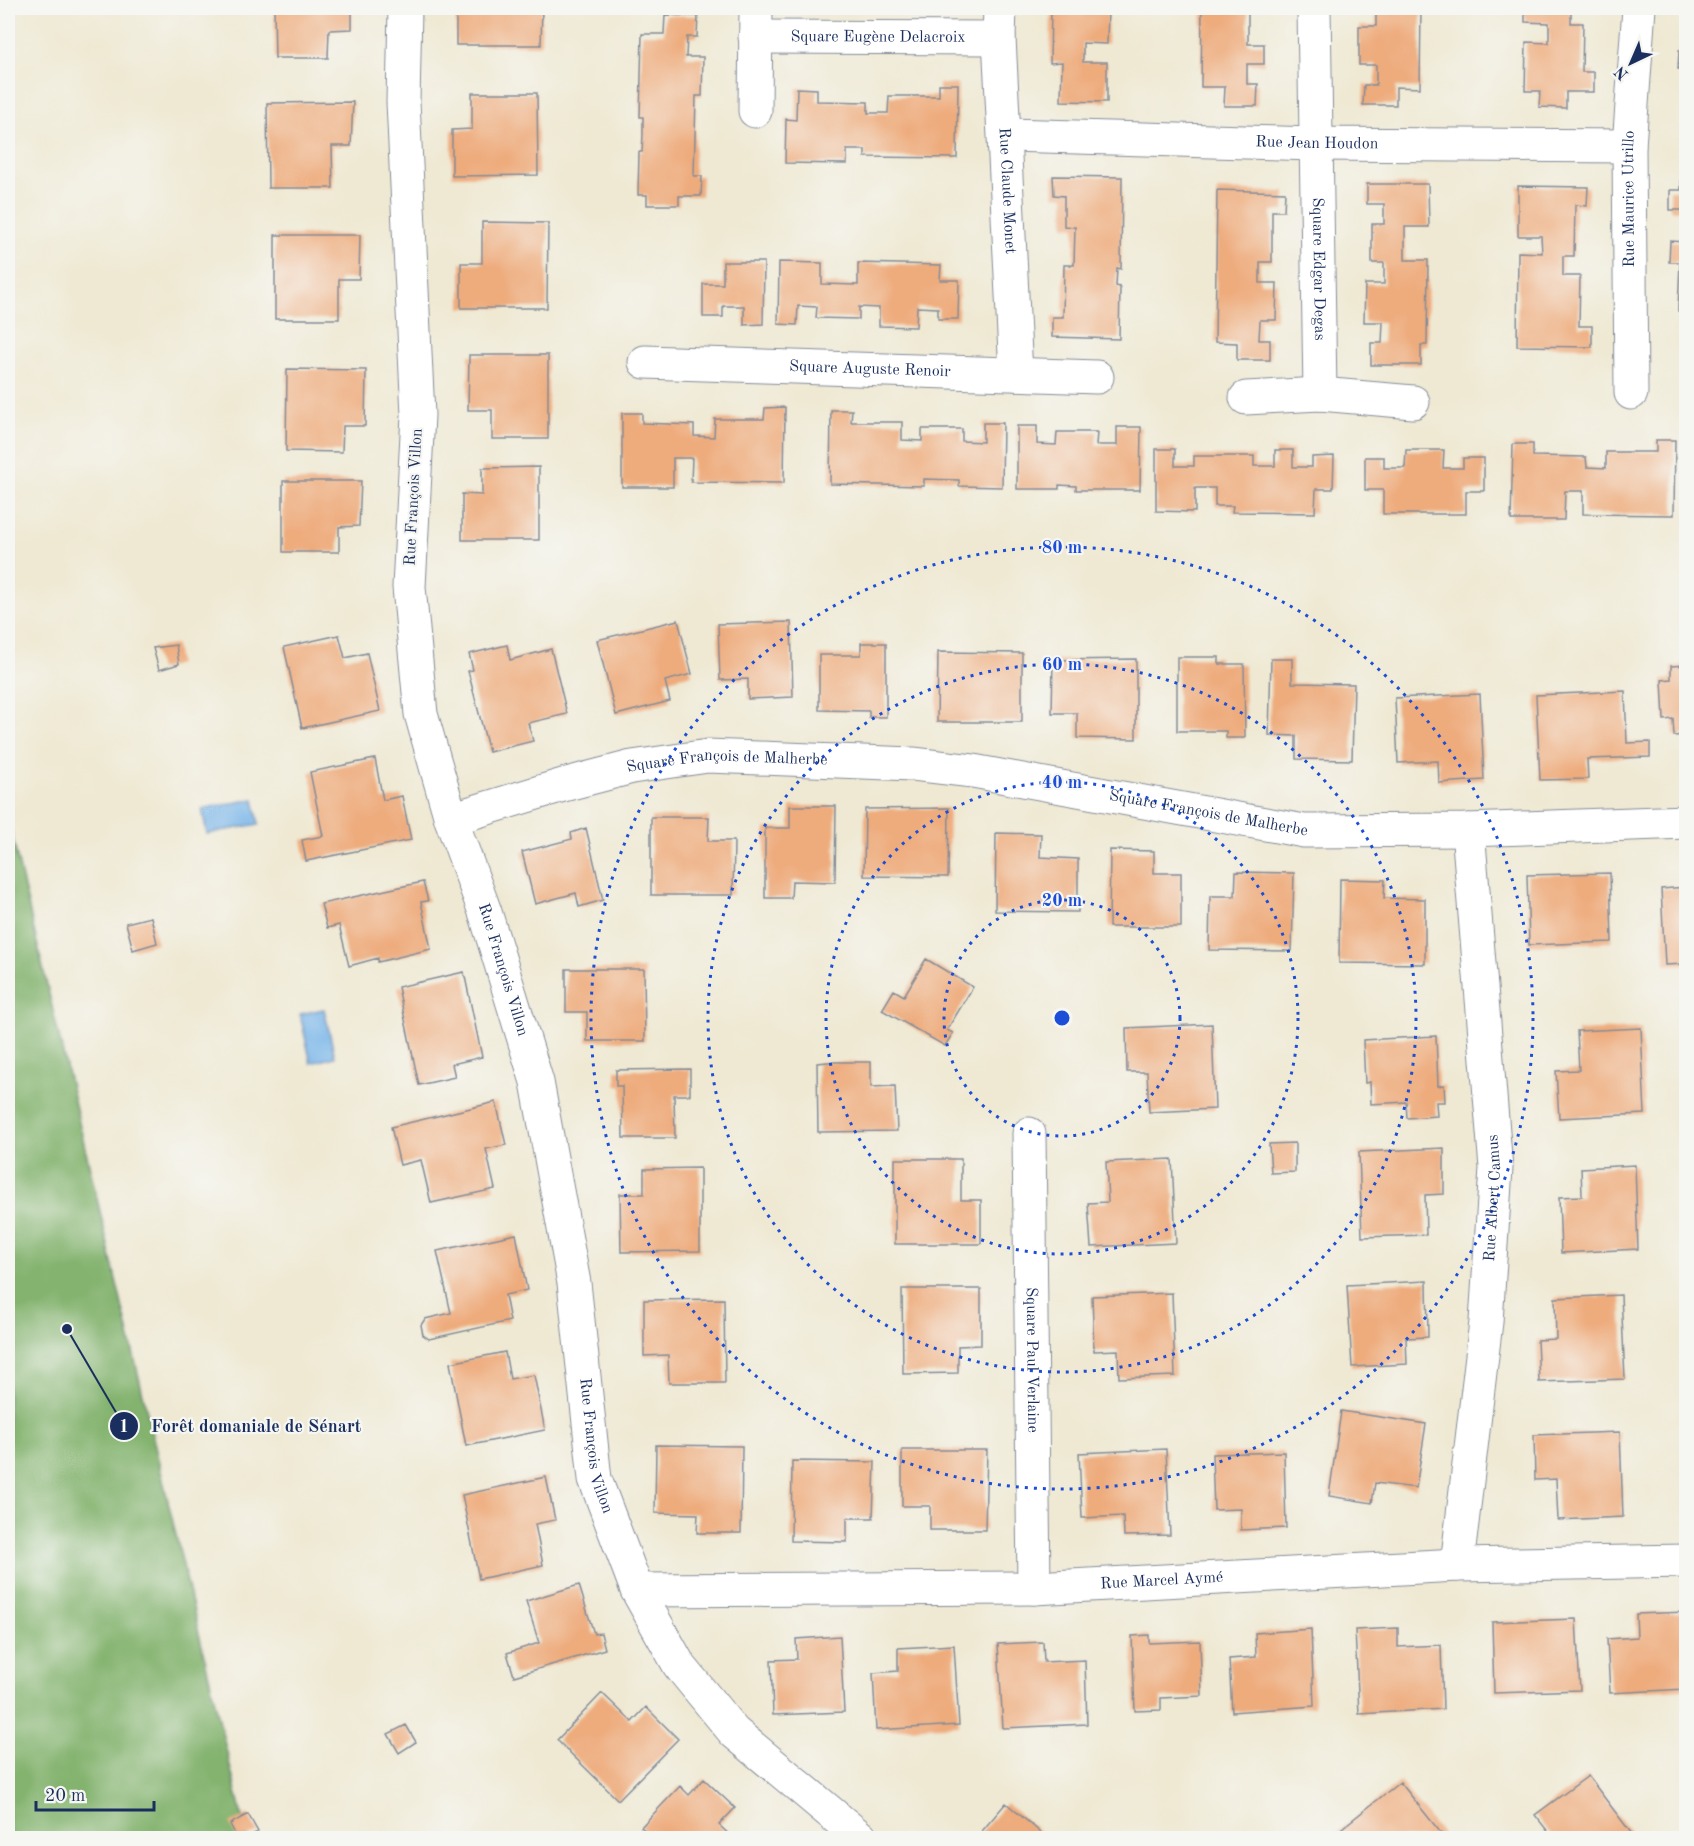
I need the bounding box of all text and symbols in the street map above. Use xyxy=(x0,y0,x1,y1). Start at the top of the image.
street label: Square Eugène Delacroix xyxy=(790,29,966,46)
north arrow xyxy=(1601,33,1661,93)
text: N xyxy=(1611,62,1632,82)
street label: Rue Claude Monet xyxy=(996,127,1018,255)
street label: Rue Maurice Utrillo xyxy=(1621,130,1638,268)
street label: Rue Jean Houdon xyxy=(1255,134,1379,152)
street label: Square Edgar Degas xyxy=(1309,197,1327,341)
street label: Square Auguste Renoir xyxy=(789,359,951,380)
street label: Rue François Villon xyxy=(402,428,426,566)
text: 80 m xyxy=(1042,539,1082,557)
text: 60 m xyxy=(1042,656,1082,674)
street label: Square François de Malherbe xyxy=(625,748,828,776)
text: 40 m xyxy=(1042,774,1082,792)
street label: Square François de Malherbe xyxy=(1108,788,1309,840)
text: 20 m xyxy=(1042,892,1082,910)
street label: Rue François Villon xyxy=(475,901,531,1038)
centre of rings xyxy=(1052,1008,1072,1028)
street label: Rue Albert Camus xyxy=(1482,1134,1504,1262)
street label: Square Paul Verlaine xyxy=(1023,1287,1040,1433)
street label: Rue François Villon xyxy=(576,1377,615,1516)
callout: Forêt domaniale de Sénart xyxy=(109,1408,374,1444)
text: 1 xyxy=(119,1418,129,1436)
text: Forêt domaniale de Sénart xyxy=(151,1418,362,1436)
street label: Rue Marcel Aymé xyxy=(1100,1570,1224,1592)
scale bar xyxy=(36,1774,154,1812)
text: 20 m xyxy=(45,1787,85,1805)

